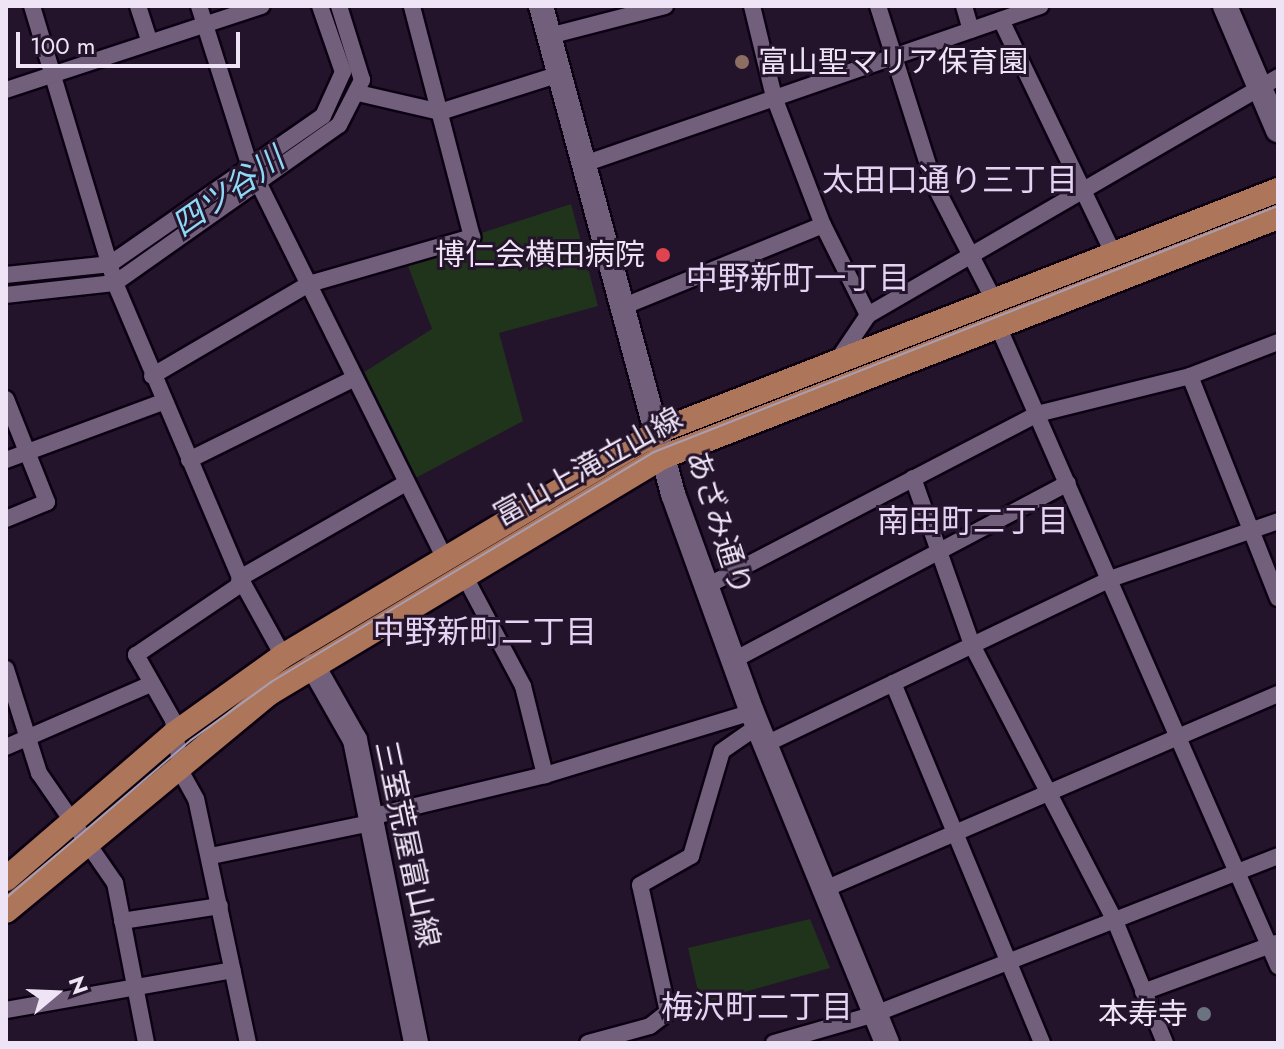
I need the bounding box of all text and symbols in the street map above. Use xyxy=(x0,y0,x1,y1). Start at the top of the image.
scale bar xyxy=(20,16,244,66)
text: 100 m xyxy=(30,28,96,63)
place label: 富山聖マリア保育園 xyxy=(758,44,1028,80)
marker: 富山聖マリア保育園 xyxy=(733,53,751,71)
water label: 四ツ谷川 xyxy=(165,140,291,244)
district label: 太田口通り三丁目 xyxy=(822,161,1078,199)
place label: 博仁会横田病院 xyxy=(435,237,645,273)
marker: 博仁会横田病院 xyxy=(652,244,674,266)
district label: 中野新町一丁目 xyxy=(686,259,910,297)
street label: 富山上滝立山線 xyxy=(487,400,689,534)
street label: あざみ通り xyxy=(679,446,759,600)
district label: 南田町二丁目 xyxy=(877,502,1069,540)
district label: 中野新町二丁目 xyxy=(373,613,597,651)
street label: 三室荒屋富山線 xyxy=(368,738,446,950)
north arrow xyxy=(16,953,96,1033)
text: N xyxy=(61,972,97,999)
district label: 梅沢町二丁目 xyxy=(661,988,853,1026)
place label: 本寿寺 xyxy=(1098,996,1188,1032)
marker: 本寿寺 xyxy=(1195,1005,1213,1023)

